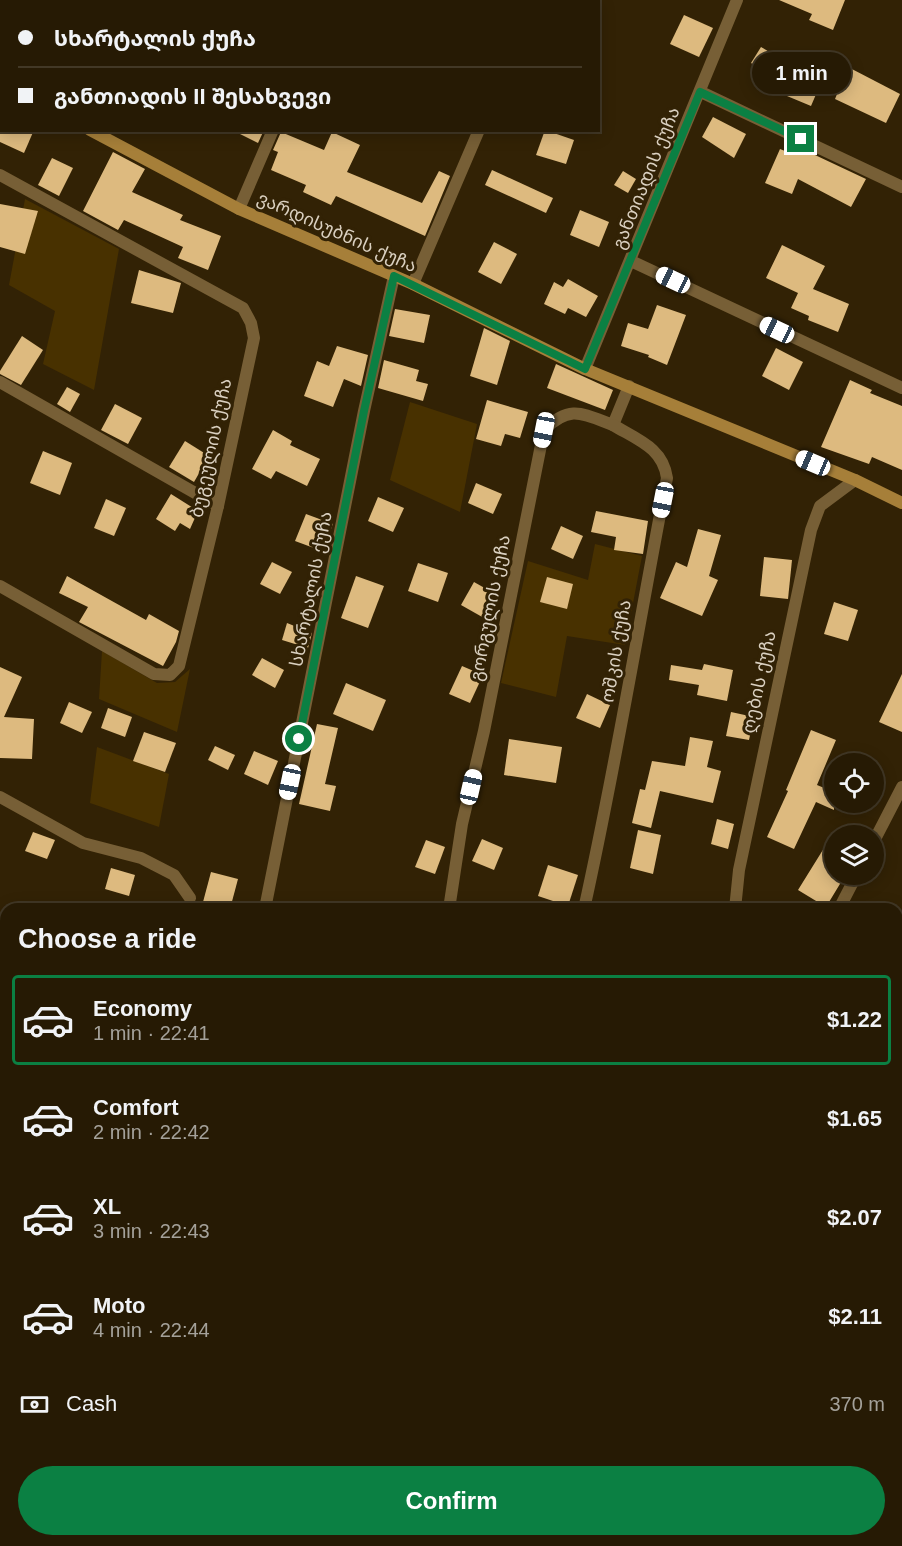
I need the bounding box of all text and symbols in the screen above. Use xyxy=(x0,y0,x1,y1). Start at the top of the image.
text: სხარტალის ქუჩა xyxy=(54,26,256,51)
callout: 1 min xyxy=(752,52,850,94)
text: 1 min xyxy=(775,62,828,84)
text: განთიადის II შესახვევი xyxy=(54,84,331,109)
street label: განთიადის ქუჩა xyxy=(608,104,685,252)
route end xyxy=(787,125,814,152)
street label: ვარდისუბნის ქუჩა xyxy=(254,188,420,277)
car xyxy=(653,264,693,296)
car xyxy=(757,314,797,346)
street label: ბუგეულის ქუჩა xyxy=(186,377,237,520)
car xyxy=(532,411,556,449)
car xyxy=(793,448,833,478)
car xyxy=(651,481,675,519)
street label: სხარტალის ქუჩა xyxy=(286,510,337,668)
street label: გორგულის ქუჩა xyxy=(466,533,515,683)
street label: ოშკის ქუჩა xyxy=(597,598,636,704)
street label: ღების ქუჩა xyxy=(738,629,781,735)
route start xyxy=(285,725,312,752)
map controls xyxy=(824,753,884,885)
button: locate xyxy=(824,753,884,813)
car xyxy=(277,763,303,801)
car xyxy=(458,767,484,807)
button: layers xyxy=(824,825,884,885)
text: Choose a ride xyxy=(18,924,197,954)
icon: car xyxy=(21,993,75,1047)
text: Economy xyxy=(93,996,192,1021)
text: $1.22 xyxy=(827,1007,882,1032)
text: 1 min · 22:41 xyxy=(93,1022,210,1044)
icon: car xyxy=(21,1092,75,1146)
text: Comfort xyxy=(93,1095,179,1120)
text: $1.65 xyxy=(827,1106,882,1131)
text: 2 min · 22:42 xyxy=(93,1121,210,1143)
icon: car xyxy=(21,1191,75,1245)
text: XL xyxy=(93,1194,121,1219)
text: $2.07 xyxy=(827,1205,882,1230)
text: 3 min · 22:43 xyxy=(93,1220,210,1242)
icon: car xyxy=(21,1290,75,1344)
text: Moto xyxy=(93,1293,146,1318)
text: $2.11 xyxy=(828,1304,882,1329)
text: 4 min · 22:44 xyxy=(93,1319,210,1341)
icon: cash xyxy=(18,1388,51,1421)
text: Cash xyxy=(66,1391,117,1416)
text: 370 m xyxy=(829,1393,885,1415)
button: Confirm xyxy=(18,1466,885,1535)

